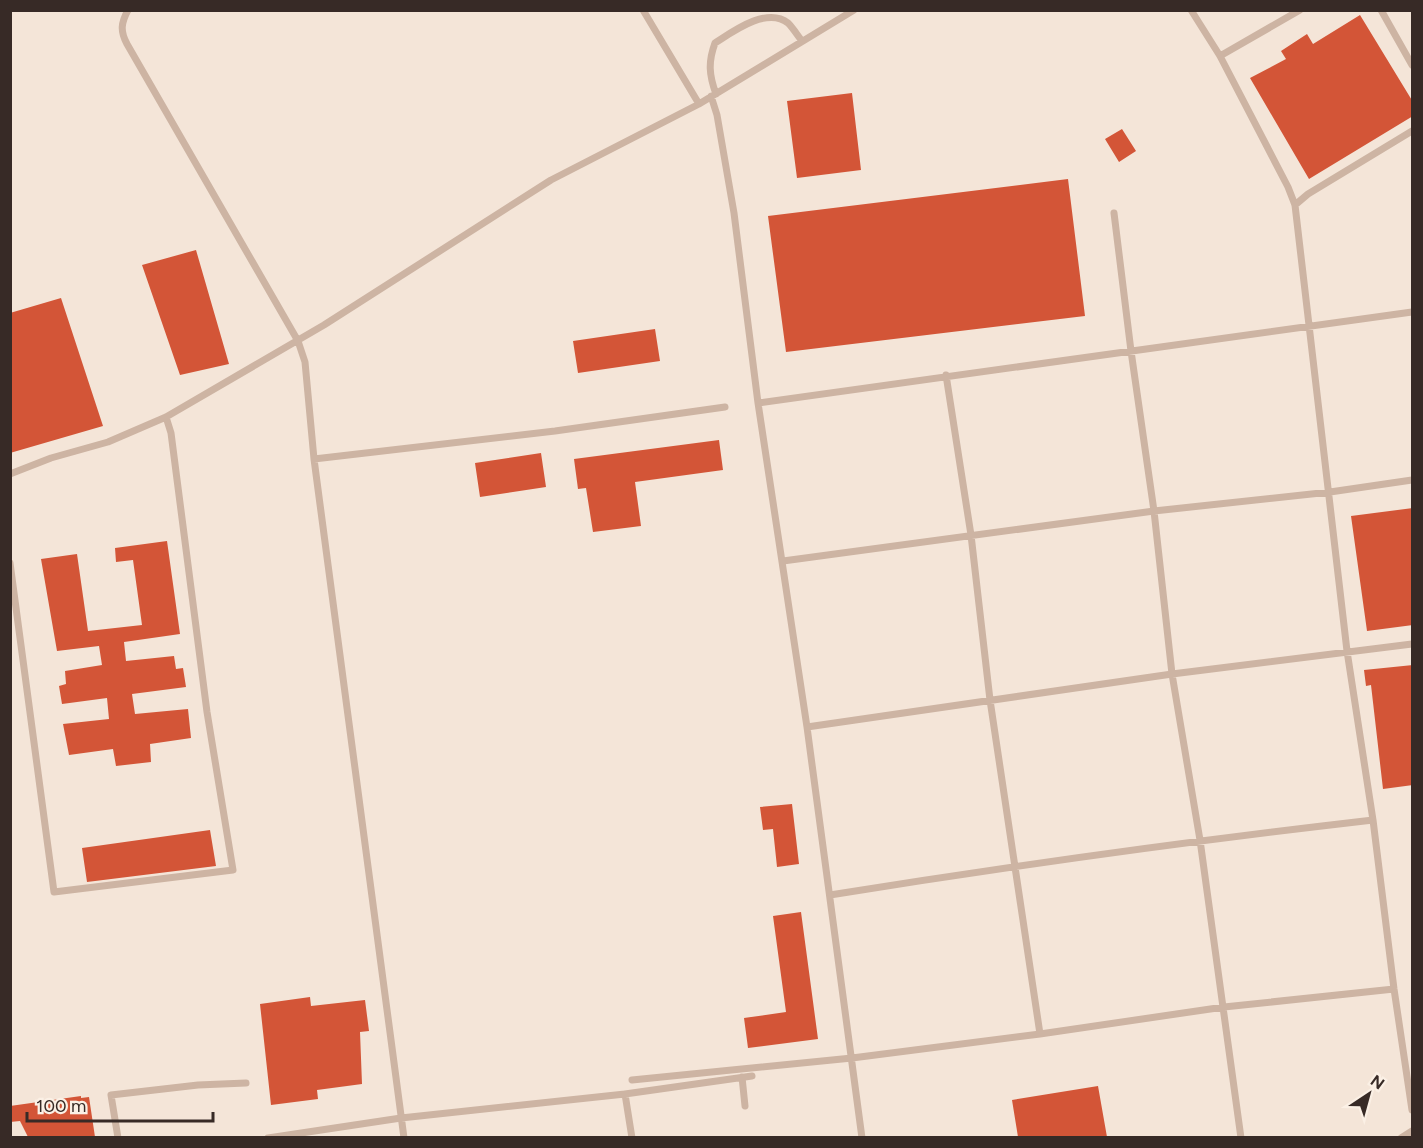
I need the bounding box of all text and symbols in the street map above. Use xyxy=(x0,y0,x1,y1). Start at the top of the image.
north arrow xyxy=(1339,1064,1399,1124)
text: N xyxy=(1367,1071,1388,1094)
scale bar xyxy=(27,1085,213,1123)
text: 100 m xyxy=(36,1095,86,1117)

